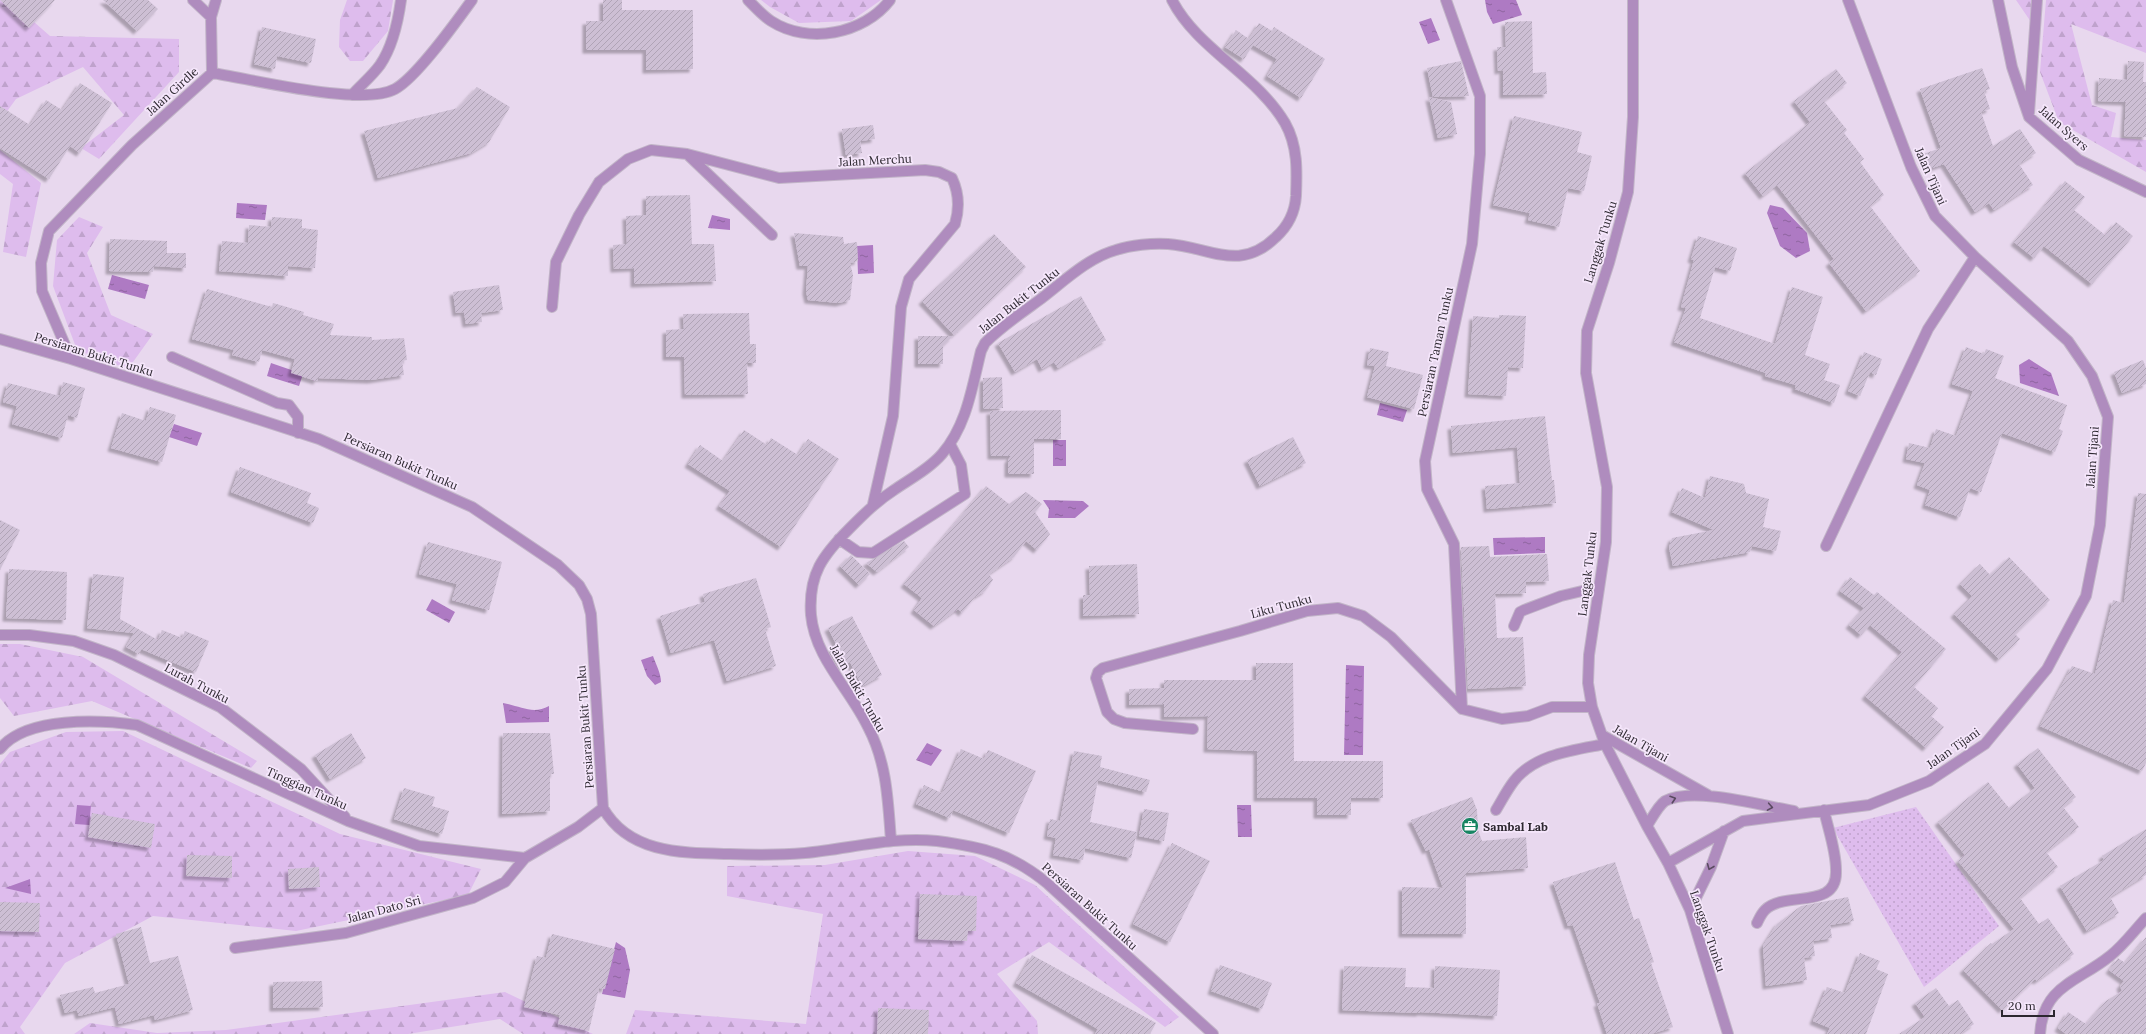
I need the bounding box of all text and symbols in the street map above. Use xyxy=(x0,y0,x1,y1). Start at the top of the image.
street label: Jalan Girdle xyxy=(142,63,202,119)
street label: Jalan Syers xyxy=(2035,102,2092,154)
street label: Jalan Tijani xyxy=(1911,144,1950,207)
street label: Jalan Merchu xyxy=(837,151,912,169)
street label: Langgak Tunku xyxy=(1580,199,1620,285)
street label: Jalan Bukit Tunku xyxy=(975,264,1062,337)
street label: Persiaran Taman Tunku xyxy=(1414,286,1456,418)
street label: Persiaran Bukit Tunku xyxy=(33,329,155,379)
street label: Jalan Tijani xyxy=(2082,426,2102,489)
street label: Persiaran Bukit Tunku xyxy=(341,429,461,493)
street label: Langgak Tunku xyxy=(1574,531,1600,617)
street label: Liku Tunku xyxy=(1249,591,1313,621)
street label: Jalan Bukit Tunku xyxy=(826,641,889,734)
street label: Lurah Tunku xyxy=(162,660,232,706)
street label: Persiaran Bukit Tunku xyxy=(573,665,597,789)
street label: Jalan Tijani xyxy=(1610,721,1671,765)
street label: Jalan Tijani xyxy=(1923,724,1982,772)
street label: Tinggian Tunku xyxy=(264,763,350,813)
one-way arrow xyxy=(1669,795,1676,804)
one-way arrow xyxy=(1767,802,1773,811)
office icon: Sambal Lab xyxy=(1460,816,1480,836)
place label: Sambal Lab xyxy=(1483,819,1548,834)
street label: Persiaran Bukit Tunku xyxy=(1039,859,1141,953)
one-way arrow xyxy=(1707,864,1715,871)
street label: Langgak Tunku xyxy=(1687,888,1729,974)
street label: Jalan Dato Sri xyxy=(345,892,422,926)
scale bar xyxy=(2002,992,2054,1018)
text: 20 m xyxy=(2008,998,2036,1013)

